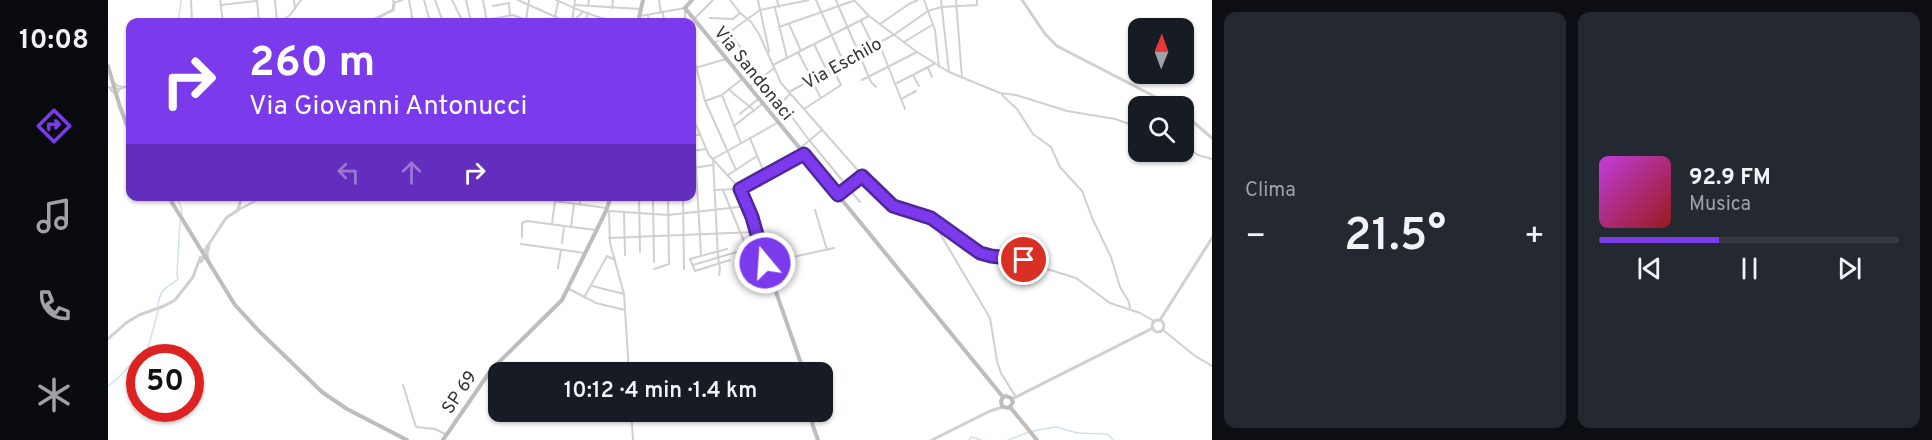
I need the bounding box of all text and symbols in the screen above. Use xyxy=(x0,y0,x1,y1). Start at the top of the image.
north arrow xyxy=(1128,18,1194,84)
map controls xyxy=(1128,18,1194,162)
street label: Via Sandonaci xyxy=(708,22,798,126)
text: 10:08 xyxy=(19,24,89,58)
street label: Via Eschilo xyxy=(799,33,886,96)
text: 260 m xyxy=(249,38,375,91)
icon: right xyxy=(150,42,228,120)
text: Via Giovanni Antonucci xyxy=(249,90,527,124)
button: search xyxy=(1128,96,1194,162)
icon: directions xyxy=(33,105,75,147)
icon: left xyxy=(332,156,365,189)
icon: ahead xyxy=(395,156,428,189)
icon: right xyxy=(458,156,491,189)
text: 92.9 FM xyxy=(1689,165,1771,192)
text: Clima xyxy=(1245,178,1296,204)
text: Musica xyxy=(1689,192,1751,218)
icon: music xyxy=(33,195,75,237)
text: 21.5° xyxy=(1344,209,1446,266)
text: − xyxy=(1245,217,1266,259)
text: + xyxy=(1524,217,1545,259)
position arrow xyxy=(733,231,797,295)
pin xyxy=(998,234,1049,285)
icon: arrive xyxy=(1007,243,1040,276)
icon: previous xyxy=(1633,252,1666,285)
icon: pause xyxy=(1733,252,1766,285)
icon: next xyxy=(1833,252,1866,285)
icon: phone xyxy=(33,285,75,327)
speed limit sign: 50 xyxy=(126,344,204,422)
street label: SP 69 xyxy=(438,367,483,419)
icon: climate xyxy=(33,374,75,416)
text: 10:12 · 4 min · 1.4 km xyxy=(564,378,757,405)

